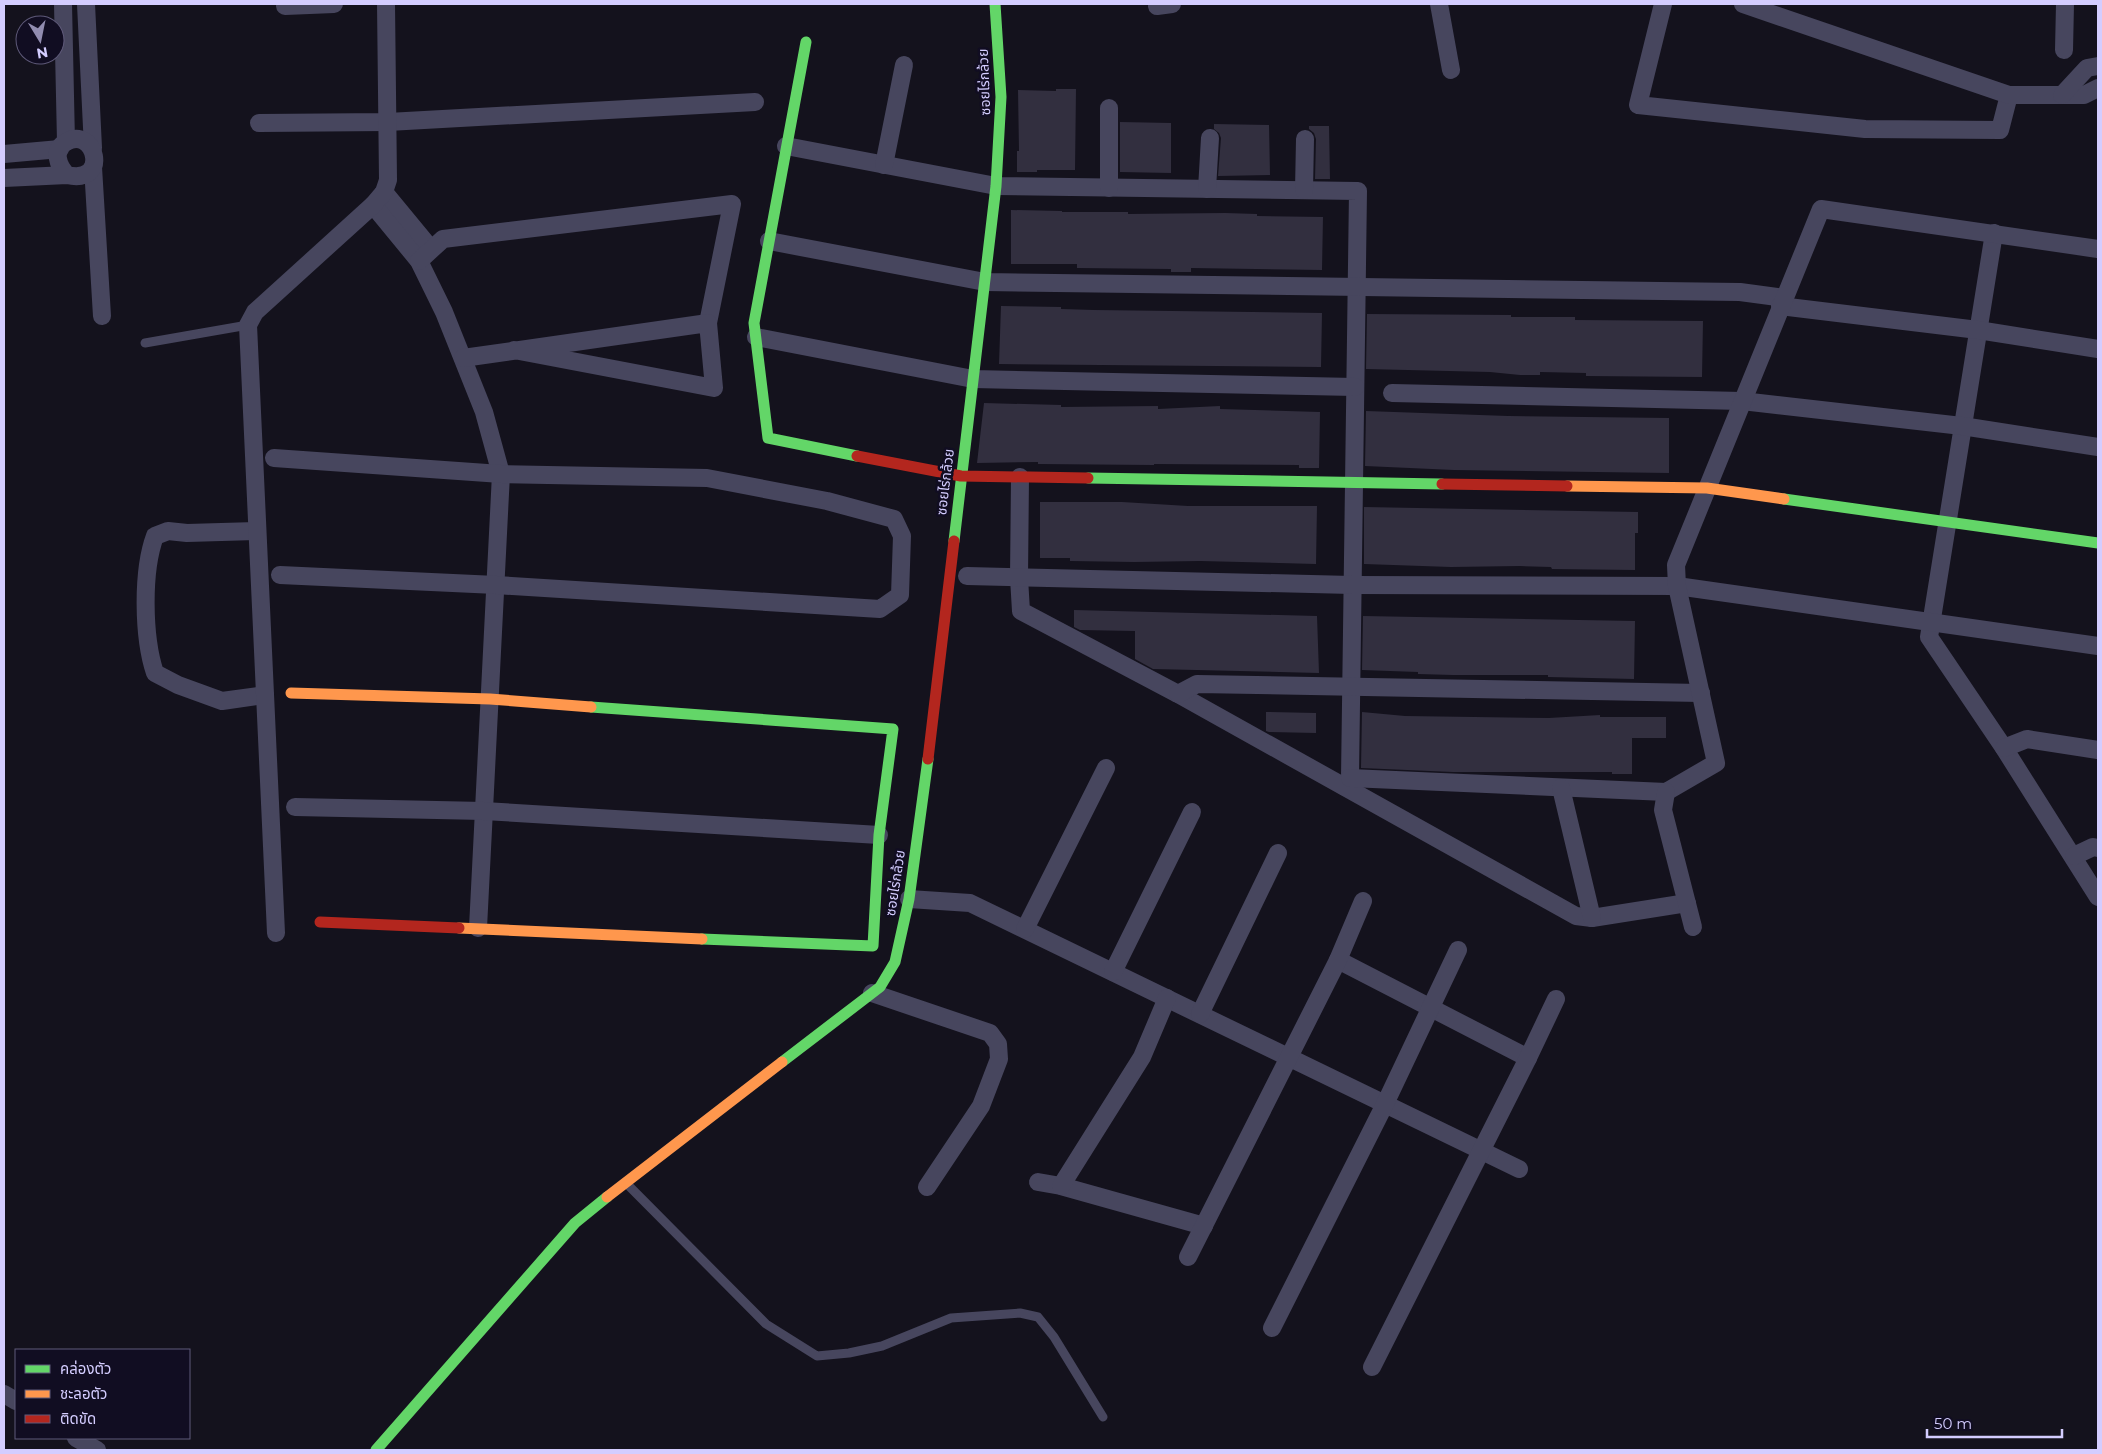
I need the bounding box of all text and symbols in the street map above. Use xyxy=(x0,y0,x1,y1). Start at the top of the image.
north arrow xyxy=(15,15,65,65)
text: N xyxy=(35,43,49,63)
street label: ซอยไร่กล้วย xyxy=(974,48,994,116)
street label: ซอยไร่กล้วย xyxy=(932,448,958,516)
street label: ซอยไร่กล้วย xyxy=(881,849,909,917)
legend xyxy=(15,1349,190,1439)
text: คล่องตัว xyxy=(60,1359,111,1378)
text: ชะลอตัว xyxy=(60,1384,107,1403)
scale bar xyxy=(1927,1406,2062,1438)
text: ติดขัด xyxy=(60,1409,96,1428)
text: 50 m xyxy=(1934,1414,1972,1433)

